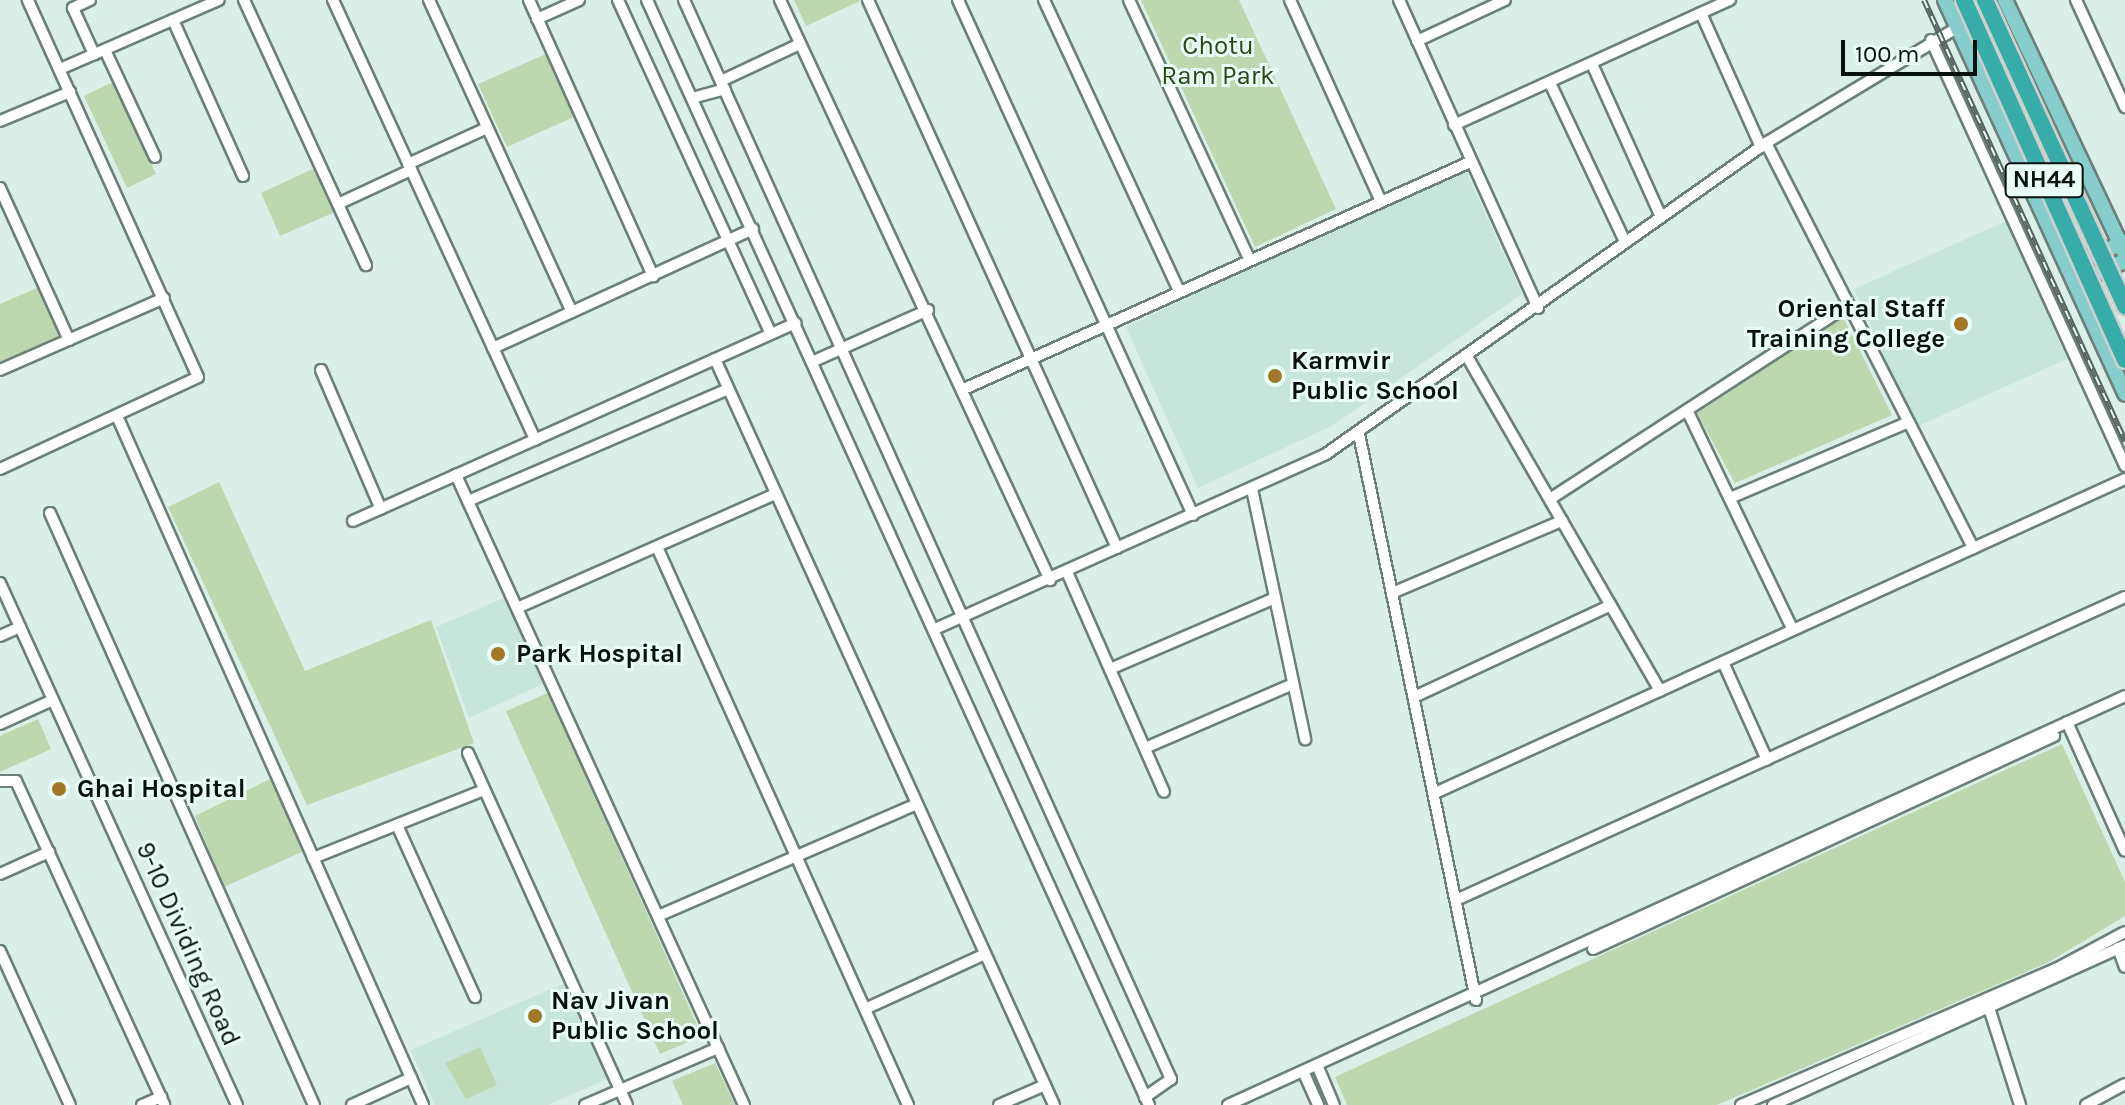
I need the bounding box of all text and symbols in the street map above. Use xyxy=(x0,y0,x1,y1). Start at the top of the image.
scale bar xyxy=(1845,24,1981,74)
park label: Chotu Ram Park xyxy=(1161,30,1275,92)
text: 100 m xyxy=(1855,40,1920,68)
road number: NH44 xyxy=(2004,160,2084,200)
place label: Oriental Staff Training College xyxy=(1747,293,1945,354)
marker: Oriental Staff Training College xyxy=(1952,315,1970,333)
place label: Karmvir Public School xyxy=(1291,345,1459,406)
marker: Karmvir Public School xyxy=(1266,367,1284,385)
place label: Park Hospital xyxy=(516,638,683,670)
marker: Park Hospital xyxy=(487,643,509,665)
place label: Ghai Hospital xyxy=(77,773,246,805)
marker: Ghai Hospital xyxy=(48,778,70,800)
street label: 9-10 Dividing Road xyxy=(129,837,247,1051)
place label: Nav Jivan Public School xyxy=(551,985,719,1046)
marker: Nav Jivan Public School xyxy=(526,1007,544,1025)

